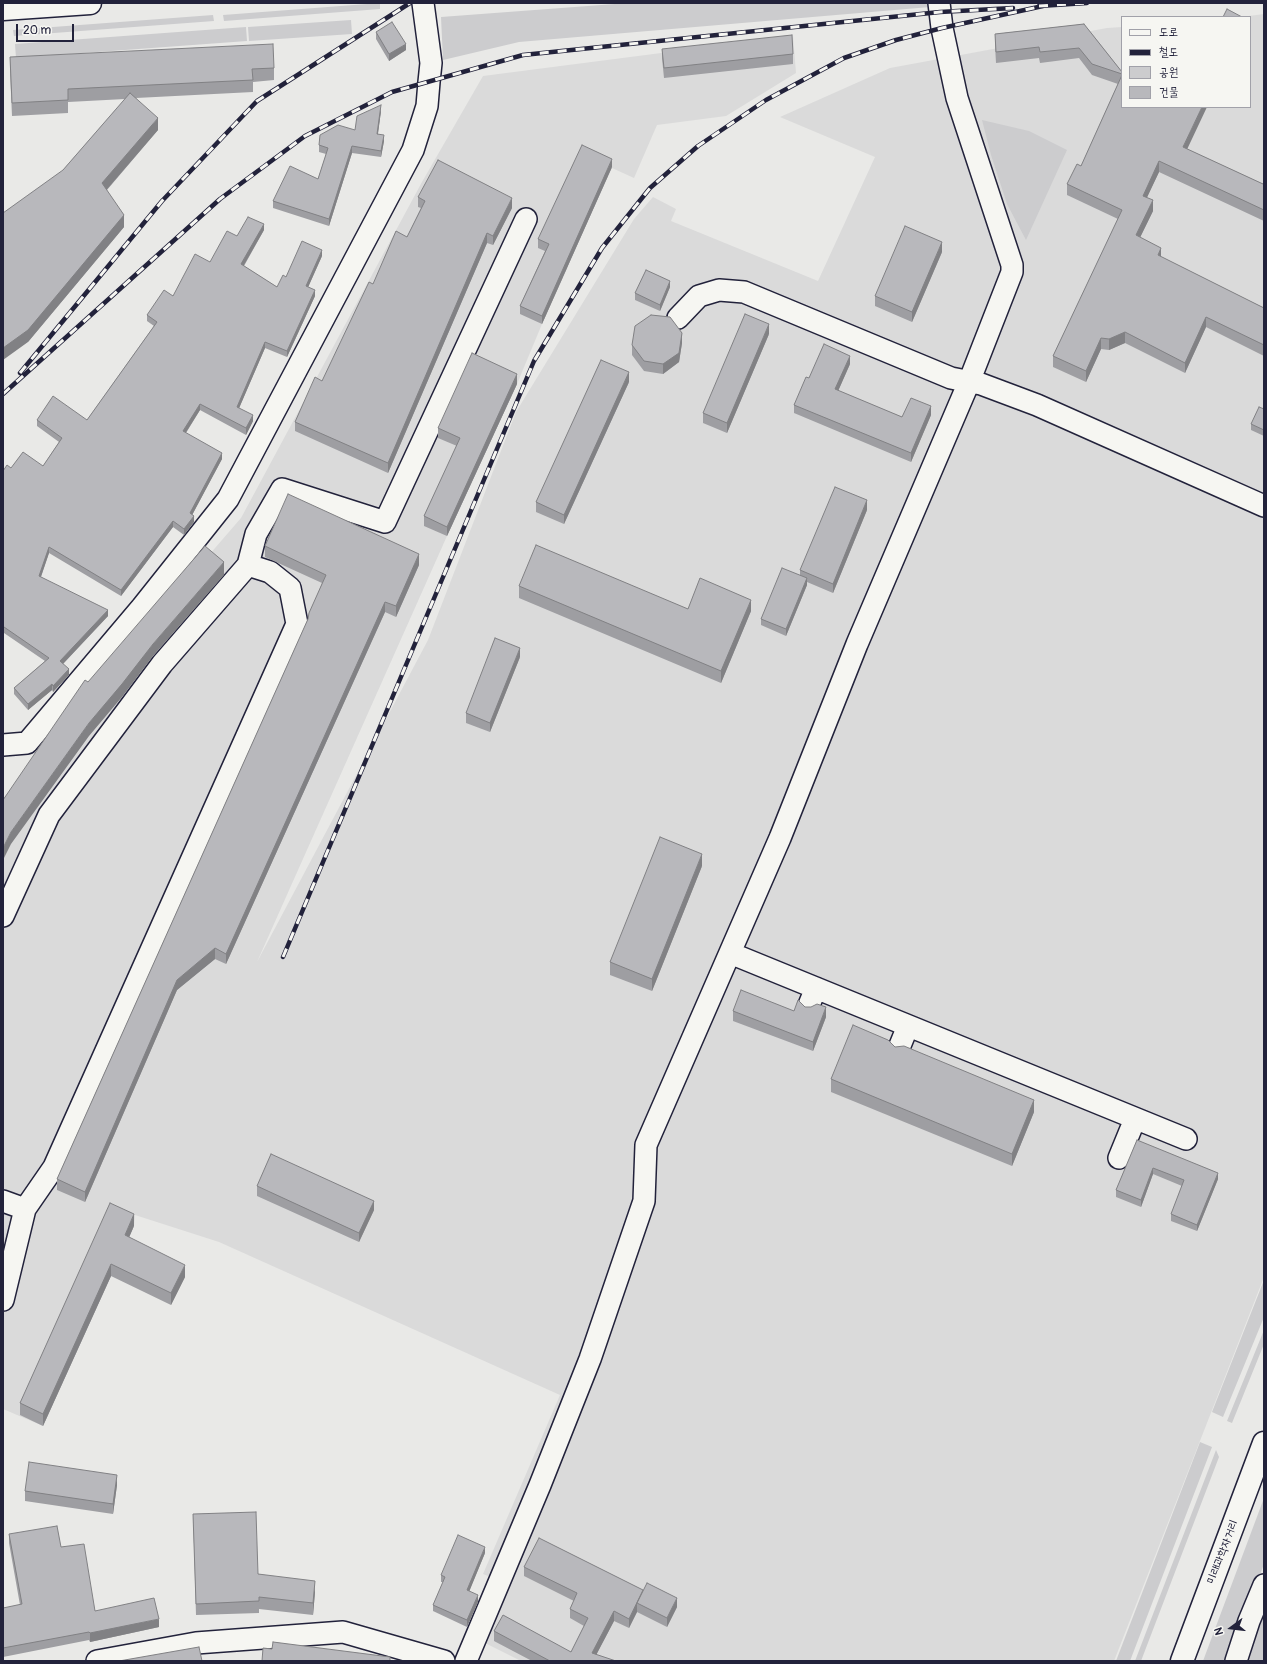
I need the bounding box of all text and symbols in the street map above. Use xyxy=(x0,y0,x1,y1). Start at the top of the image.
scale bar xyxy=(18,16,76,42)
legend xyxy=(1121,16,1251,108)
text: 20 m xyxy=(23,23,51,38)
text: 도로 xyxy=(1159,25,1178,40)
text: 철도 xyxy=(1159,45,1178,60)
text: 공원 xyxy=(1159,65,1178,80)
text: 건물 xyxy=(1159,85,1178,100)
street label: 미래과학자거리 xyxy=(1204,1518,1242,1586)
north arrow xyxy=(1211,1608,1251,1648)
text: N xyxy=(1212,1626,1226,1637)

